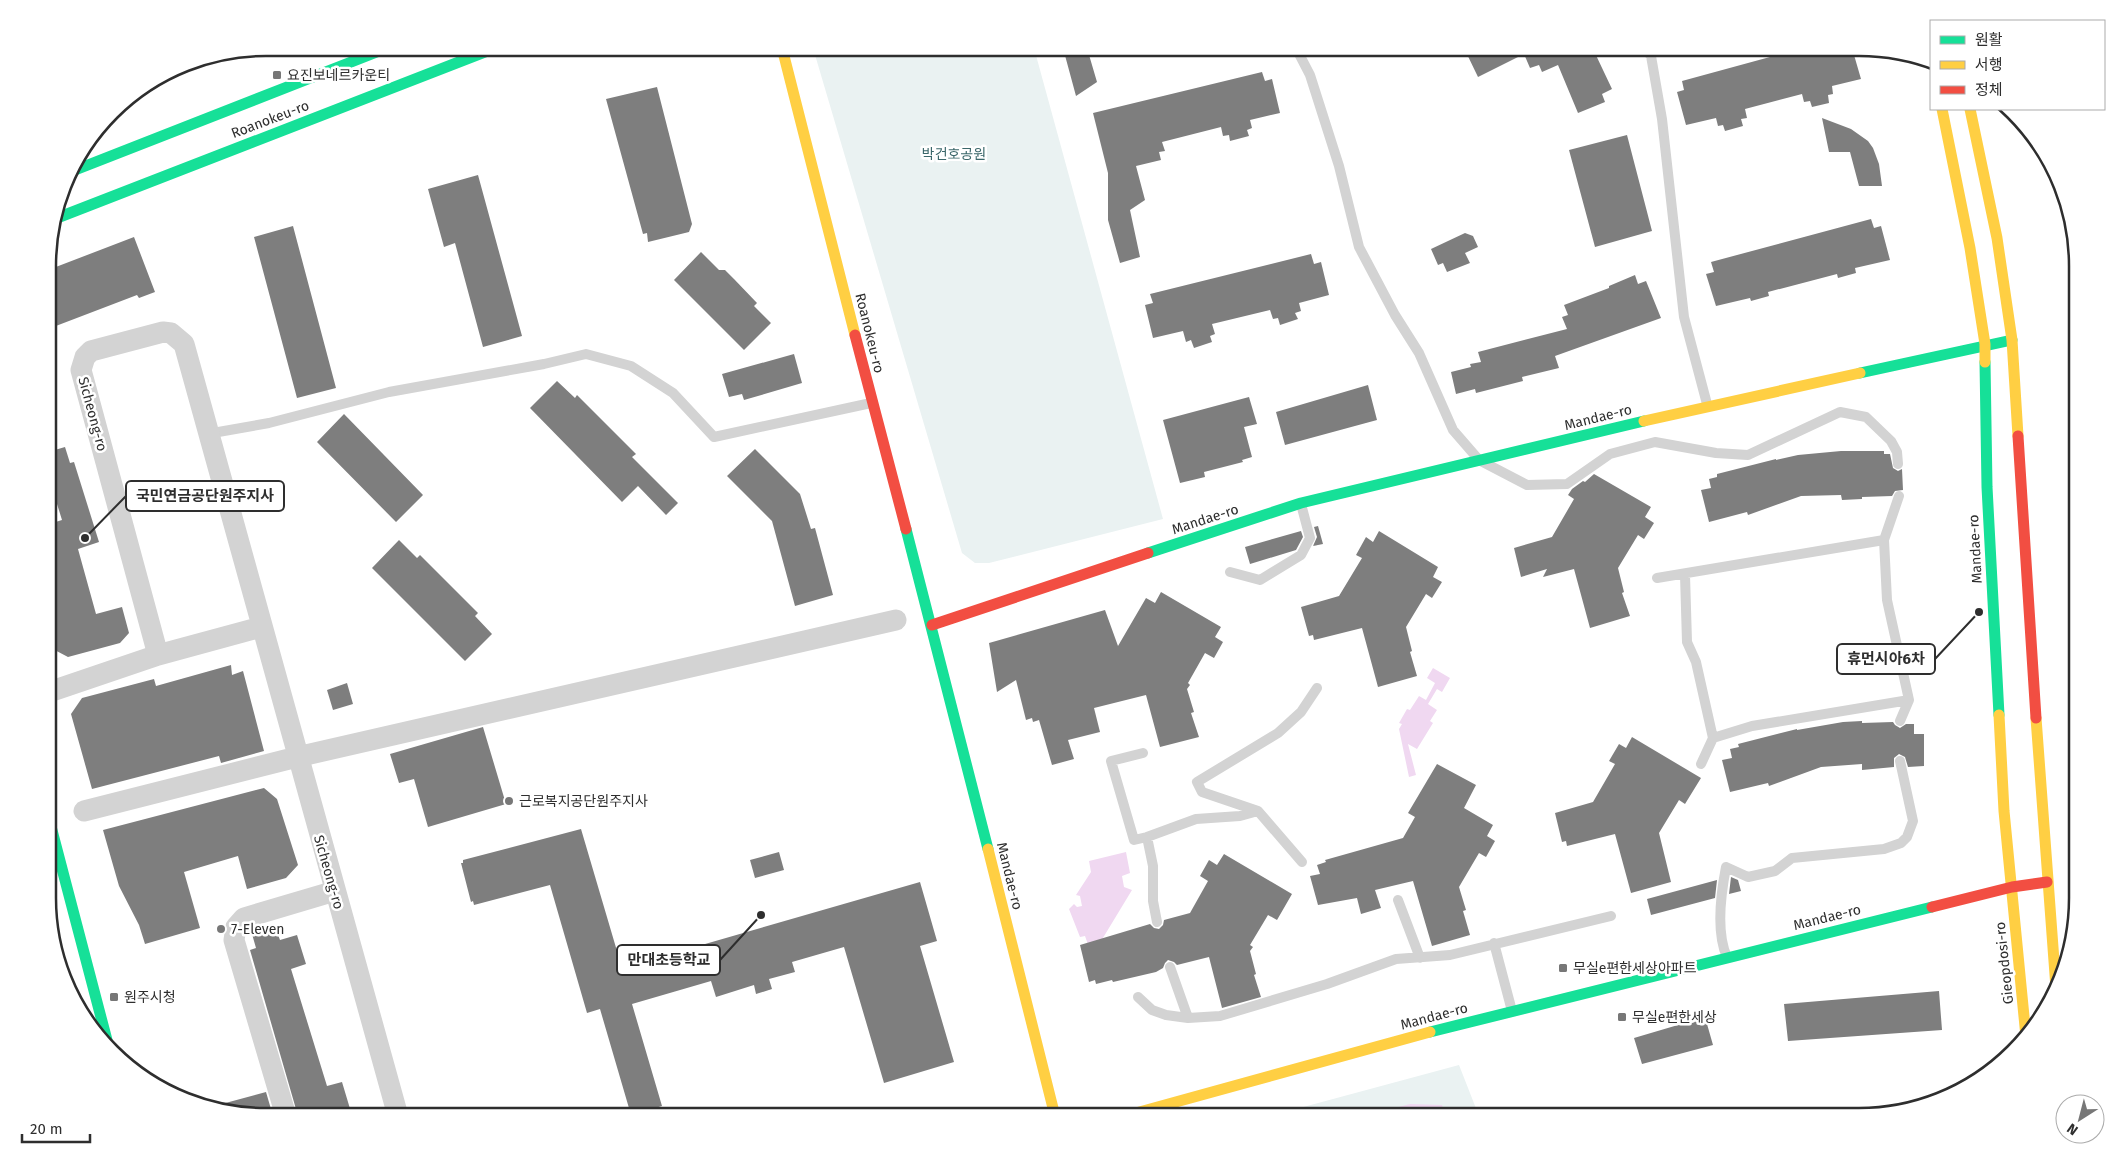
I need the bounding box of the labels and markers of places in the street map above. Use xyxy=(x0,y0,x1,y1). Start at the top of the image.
place label: 요진보네르카운티 xyxy=(287,67,390,84)
marker: 요진보네르카운티 xyxy=(271,69,283,81)
callout: 국민연금공단원주지사 xyxy=(126,481,284,511)
callout: 휴먼시아6차 xyxy=(1837,644,1935,674)
place label: 근로복지공단원주지사 xyxy=(519,793,648,810)
marker: 근로복지공단원주지사 xyxy=(503,795,515,807)
place label: 7-Eleven xyxy=(231,921,285,938)
marker: 7-Eleven xyxy=(215,923,227,935)
callout: 만대초등학교 xyxy=(617,945,720,975)
place label: 무실e편한세상아파트 xyxy=(1573,960,1697,977)
marker: 무실e편한세상아파트 xyxy=(1557,962,1569,974)
place label: 원주시청 xyxy=(124,989,176,1006)
marker: 원주시청 xyxy=(108,991,120,1003)
place label: 무실e편한세상 xyxy=(1632,1009,1717,1026)
marker: 무실e편한세상 xyxy=(1616,1011,1628,1023)

